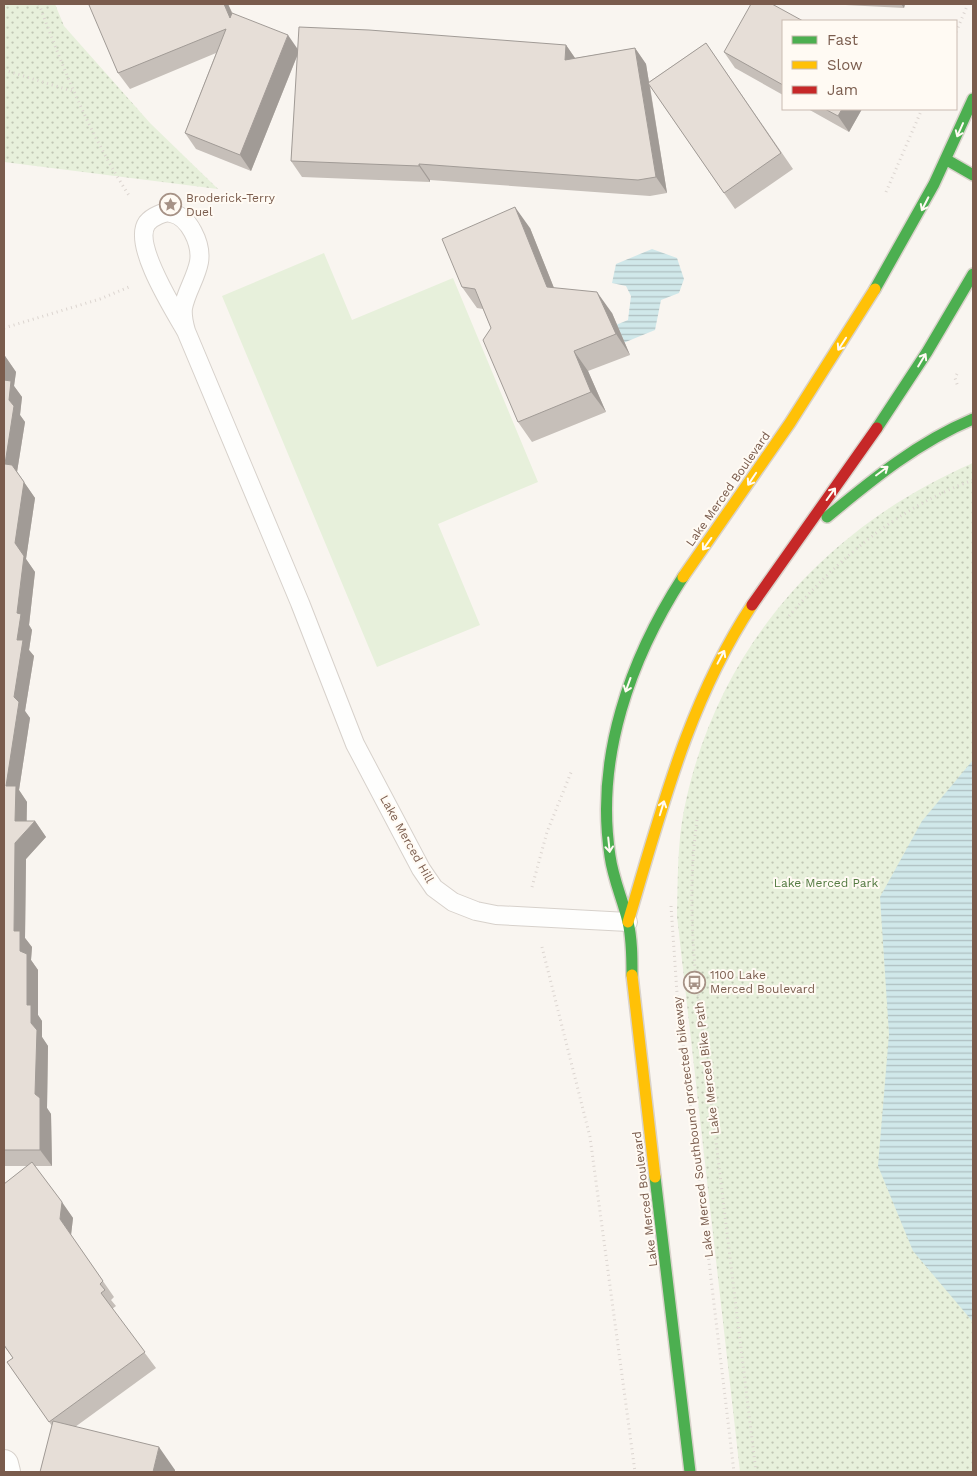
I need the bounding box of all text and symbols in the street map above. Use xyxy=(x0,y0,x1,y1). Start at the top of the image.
legend xyxy=(782,20,957,110)
text: Fast xyxy=(827,31,859,49)
text: Slow xyxy=(827,56,863,74)
text: Jam xyxy=(827,81,858,99)
one-way arrow xyxy=(955,122,965,137)
place label: Broderick-Terry Duel xyxy=(186,191,276,219)
place icon: Broderick-Terry Duel xyxy=(158,193,182,217)
one-way arrow xyxy=(920,196,929,211)
one-way arrow xyxy=(837,336,847,350)
one-way arrow xyxy=(918,353,928,367)
street label: Lake Merced Boulevard xyxy=(683,429,773,549)
one-way arrow xyxy=(875,465,888,476)
one-way arrow xyxy=(747,472,757,486)
one-way arrow xyxy=(826,487,836,501)
one-way arrow xyxy=(701,537,712,550)
one-way arrow xyxy=(717,650,726,665)
one-way arrow xyxy=(623,677,632,692)
street label: Lake Merced Hill xyxy=(377,793,437,886)
one-way arrow xyxy=(657,800,667,816)
one-way arrow xyxy=(604,836,614,852)
park label: Lake Merced Park xyxy=(774,876,878,890)
place label: 1100 Lake Merced Boulevard xyxy=(710,968,815,996)
bus stop icon: 1100 Lake Merced Boulevard xyxy=(682,970,706,994)
street label: Lake Merced Southbound protected bikeway xyxy=(670,995,716,1258)
street label: Lake Merced Bike Path xyxy=(692,1001,722,1135)
street label: Lake Merced Boulevard xyxy=(630,1130,660,1268)

